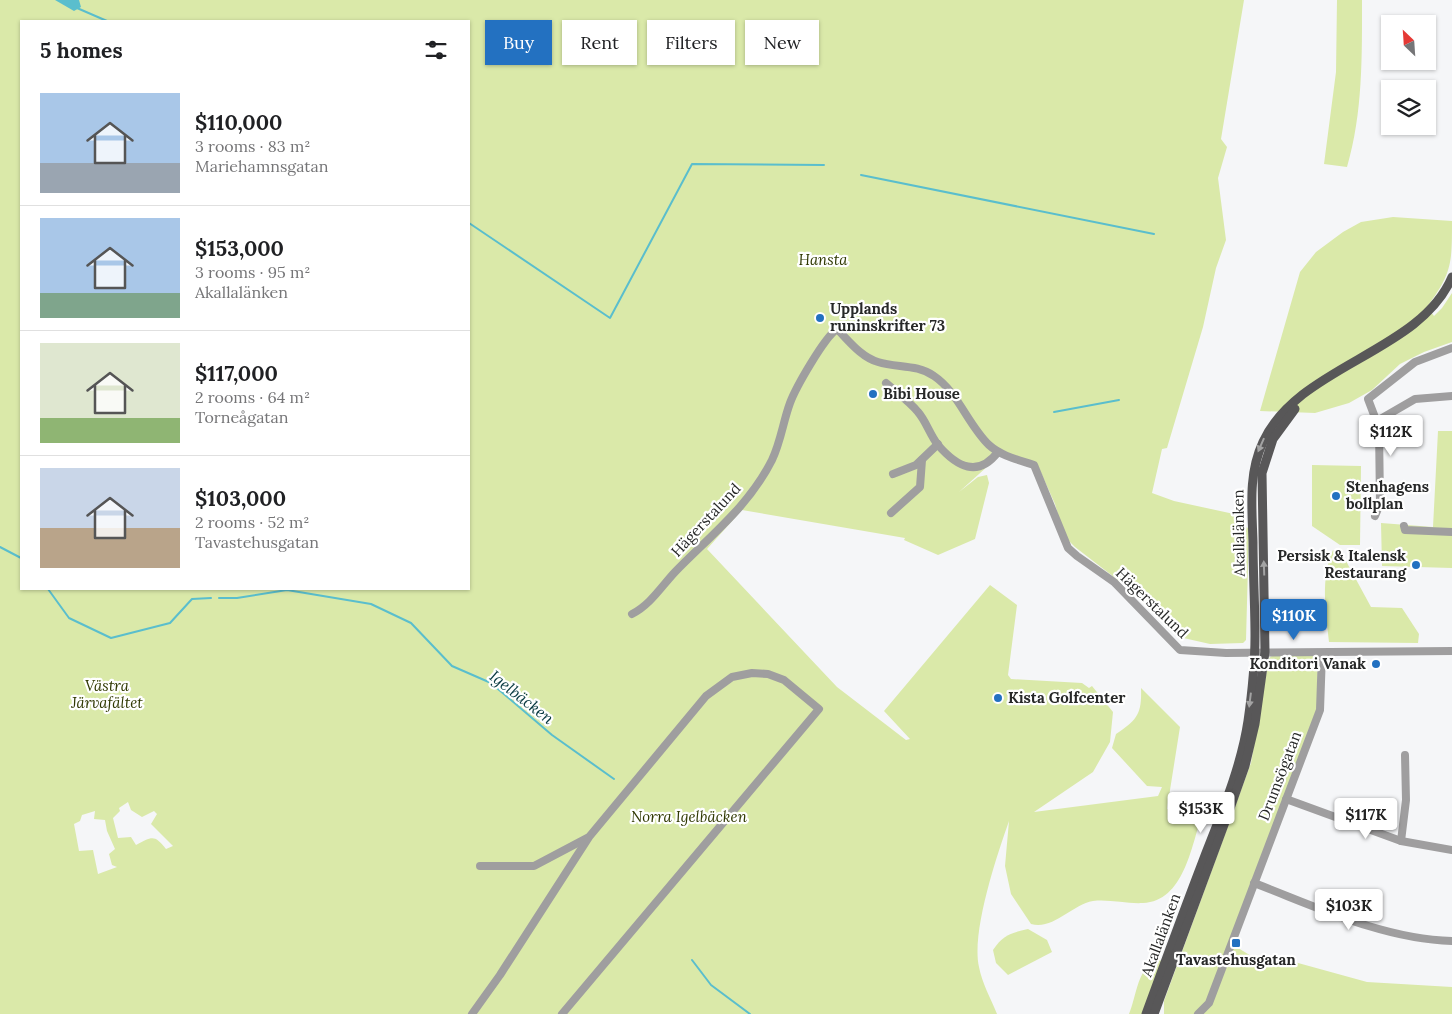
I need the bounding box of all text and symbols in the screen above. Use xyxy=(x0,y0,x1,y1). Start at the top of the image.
north arrow xyxy=(1381,15,1436,70)
map controls xyxy=(1381,15,1436,135)
chip: Buy xyxy=(485,20,552,65)
chip: Rent xyxy=(562,20,637,65)
chip: Filters xyxy=(647,20,735,65)
chip: New xyxy=(745,20,819,65)
icon: filters xyxy=(422,36,450,64)
text: 5 homes xyxy=(40,37,123,64)
button: layers xyxy=(1381,80,1436,135)
text: $110,000 xyxy=(195,109,282,136)
icon: home xyxy=(80,113,140,173)
text: 3 rooms · 83 m² xyxy=(195,136,310,156)
text: Mariehamnsgatan xyxy=(195,156,328,176)
text: $153,000 xyxy=(195,235,284,262)
icon: home xyxy=(80,238,140,298)
park label: Hansta xyxy=(799,250,848,269)
text: 3 rooms · 95 m² xyxy=(195,262,310,282)
text: Akallalänken xyxy=(195,282,288,302)
place label: Upplands runinskrifter 73 xyxy=(830,299,945,335)
marker: Upplands runinskrifter 73 xyxy=(814,312,826,324)
text: $117,000 xyxy=(195,360,278,387)
icon: home xyxy=(80,363,140,423)
place label: Bibi House xyxy=(883,384,960,403)
text: 2 rooms · 64 m² xyxy=(195,387,310,407)
marker: Bibi House xyxy=(867,388,879,400)
text: Torneågatan xyxy=(195,407,289,427)
pin: $112K xyxy=(1356,414,1426,457)
text: $112K xyxy=(1370,421,1412,441)
one-way arrow xyxy=(1257,438,1265,452)
place label: Stenhagens bollplan xyxy=(1345,477,1429,513)
street label: Hägerstalund xyxy=(667,479,745,560)
text: $103,000 xyxy=(195,485,286,512)
icon: home xyxy=(80,488,140,548)
street label: Akallalänken xyxy=(1228,489,1249,578)
marker: Stenhagens bollplan xyxy=(1330,490,1342,502)
text: 2 rooms · 52 m² xyxy=(195,512,309,532)
text: Tavastehusgatan xyxy=(195,532,319,552)
place label: Persisk & Italensk Restaurang xyxy=(1277,546,1407,582)
marker: Persisk & Italensk Restaurang xyxy=(1410,559,1422,571)
one-way arrow xyxy=(1259,560,1267,576)
street label: Hägerstalund xyxy=(1112,563,1193,642)
pin: $110K xyxy=(1259,598,1329,641)
text: $110K xyxy=(1272,605,1316,625)
place label: Konditori Vanak xyxy=(1250,654,1366,673)
marker: Konditori Vanak xyxy=(1370,658,1382,670)
water label: Igelbäcken xyxy=(486,666,558,728)
park label: Västra Järvafältet xyxy=(70,676,143,712)
place label: Kista Golfcenter xyxy=(1008,688,1126,707)
marker: Kista Golfcenter xyxy=(992,692,1004,704)
one-way arrow xyxy=(1246,693,1254,709)
street label: Drumsögatan xyxy=(1254,728,1305,823)
pin: $153K xyxy=(1166,792,1236,834)
text: $153K xyxy=(1179,798,1223,818)
pin: $117K xyxy=(1331,798,1401,840)
text: $117K xyxy=(1345,804,1387,824)
park label: Norra Igelbäcken xyxy=(631,807,748,826)
pin: $103K xyxy=(1314,888,1384,931)
street label: Akallalänken xyxy=(1136,891,1184,980)
text: $103K xyxy=(1326,895,1372,915)
marker: Tavastehusgatan xyxy=(1230,937,1242,949)
place label: Tavastehusgatan xyxy=(1176,950,1296,969)

